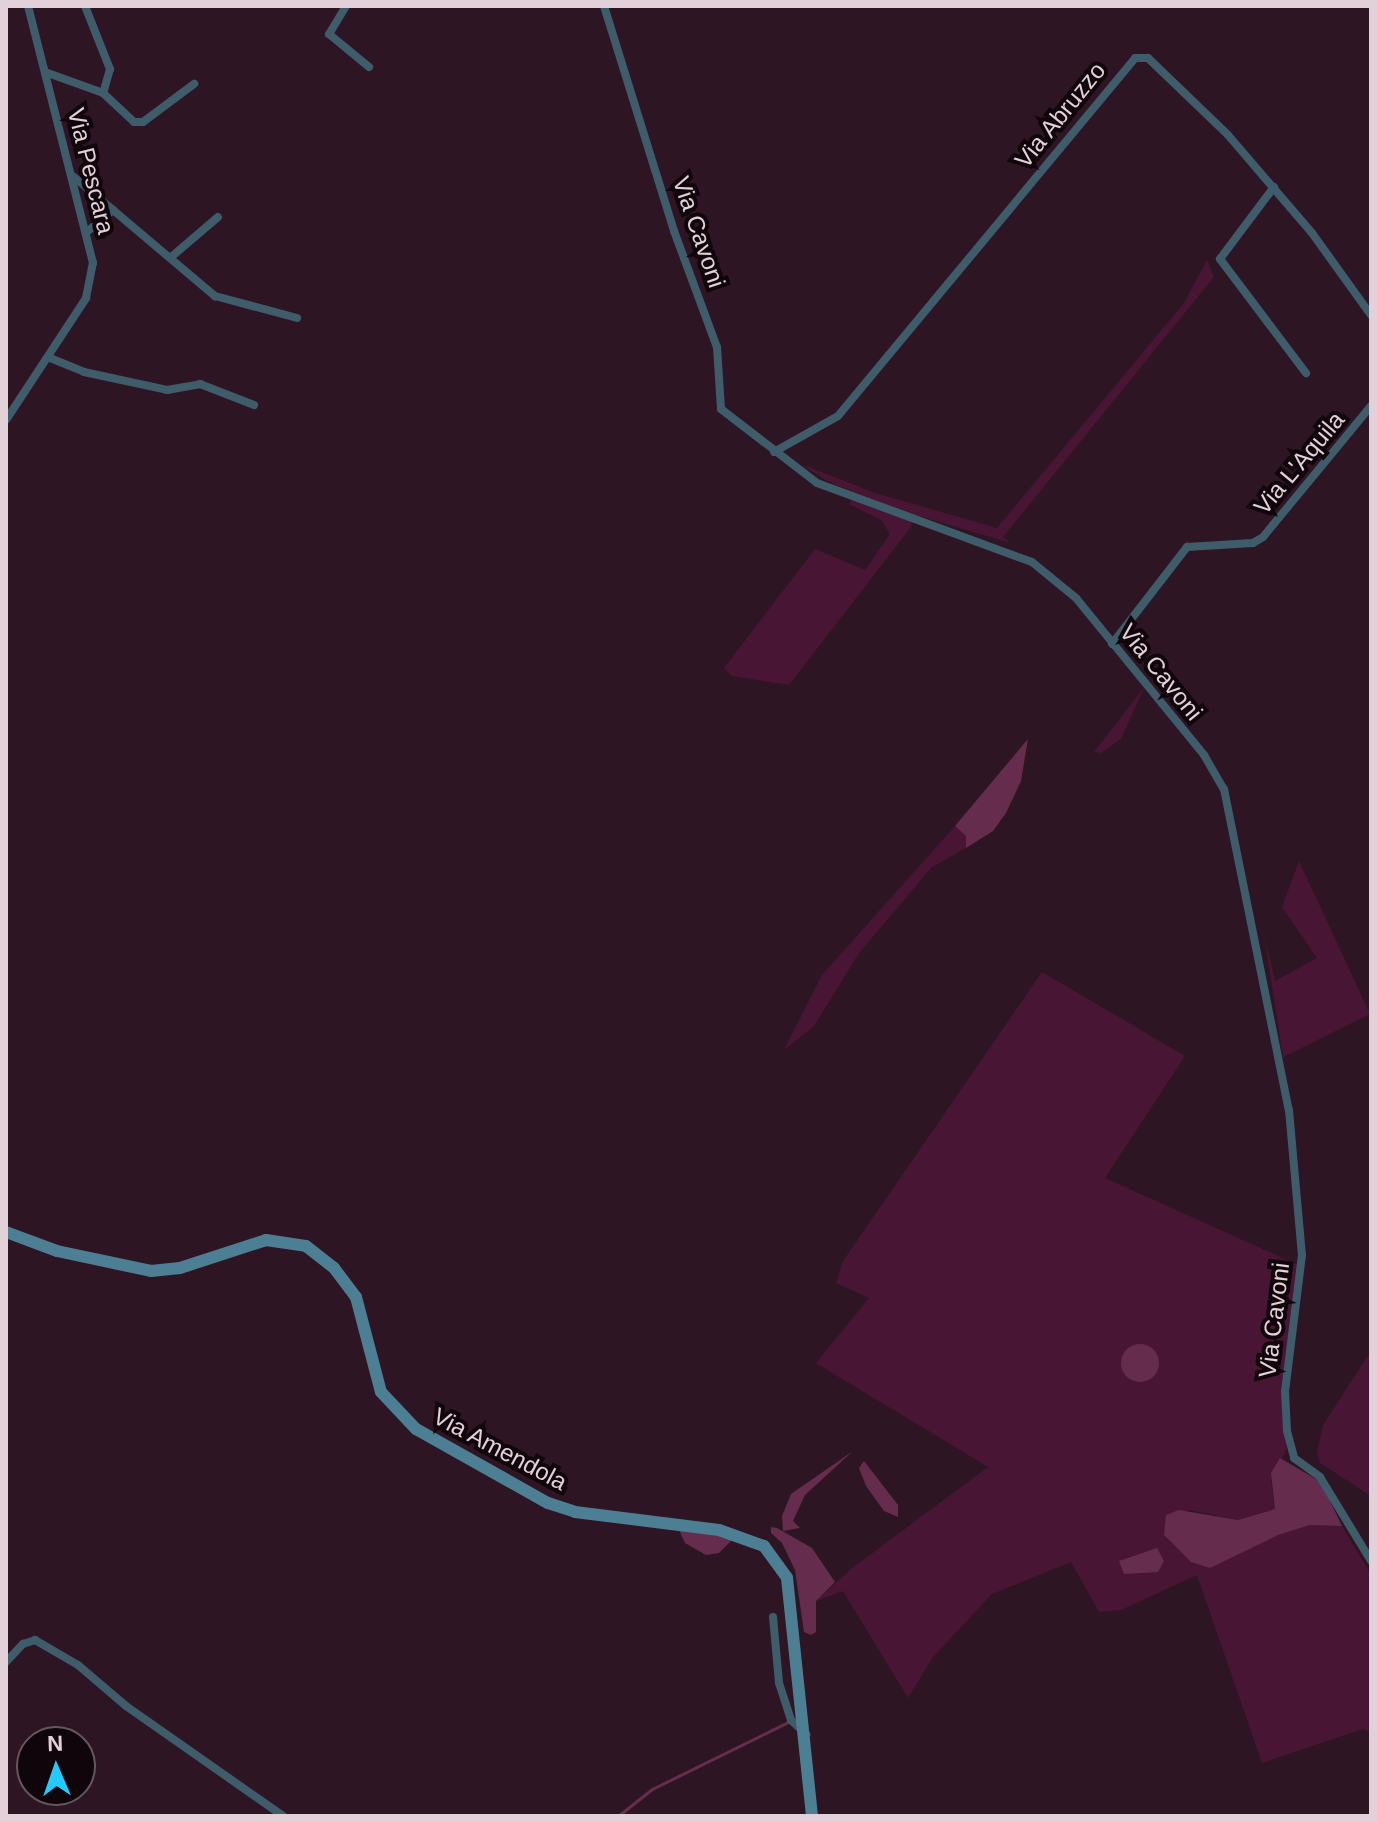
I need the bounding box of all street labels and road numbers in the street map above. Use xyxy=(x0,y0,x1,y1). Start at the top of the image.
street label: Via Abruzzo xyxy=(1008,56,1112,174)
street label: Via Pescara xyxy=(61,105,121,237)
street label: Via Cavoni xyxy=(667,173,731,291)
street label: Via L'Aquila xyxy=(1248,406,1350,520)
street label: Via Cavoni xyxy=(1113,618,1209,726)
street label: Via Cavoni xyxy=(1253,1261,1295,1379)
street label: Via Amendola xyxy=(427,1401,573,1497)

